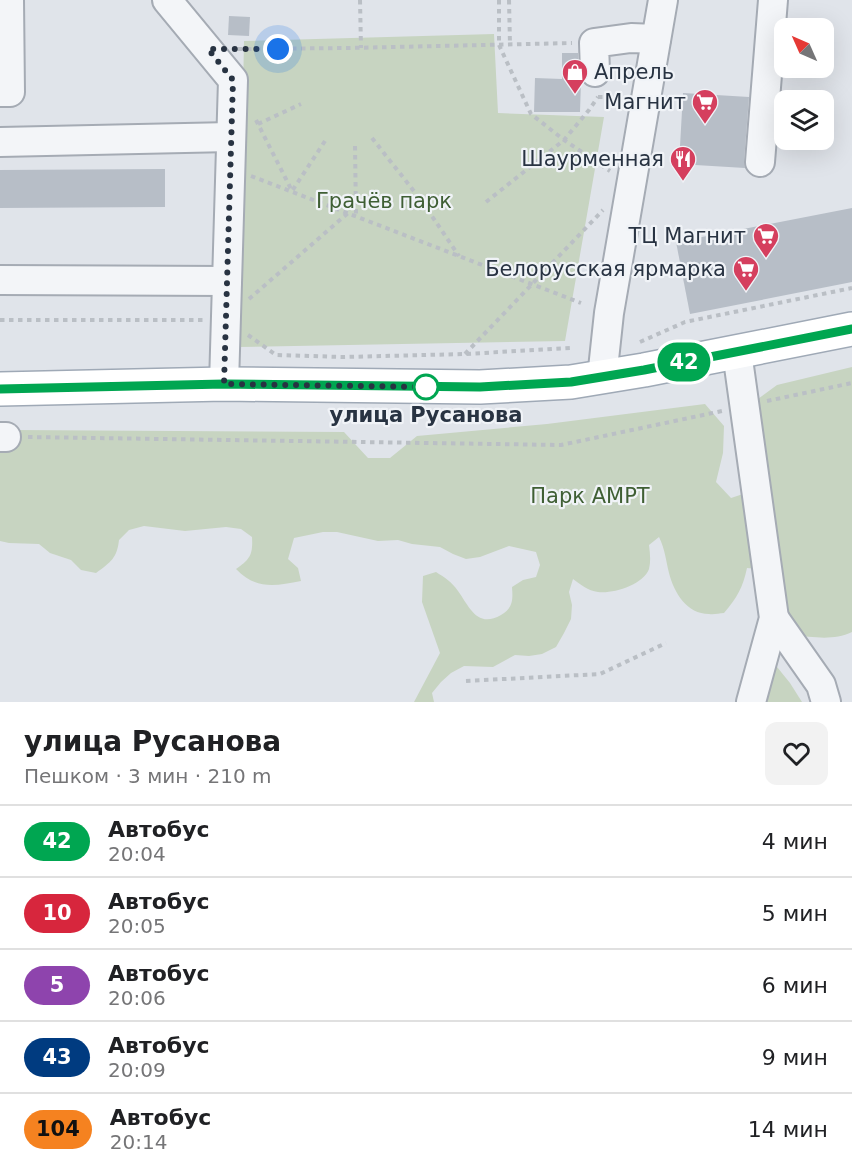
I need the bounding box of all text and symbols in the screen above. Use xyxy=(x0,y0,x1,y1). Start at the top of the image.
north arrow xyxy=(774,18,834,78)
map controls xyxy=(774,18,834,150)
your location xyxy=(263,34,293,64)
shop icon: Апрель xyxy=(560,57,590,95)
place label: Апрель xyxy=(594,60,674,84)
supermarket icon: Магнит xyxy=(690,87,720,125)
place label: Магнит xyxy=(604,90,686,114)
button: layers xyxy=(774,90,834,150)
restaurant icon: Шаурменная xyxy=(668,144,698,182)
place label: Шаурменная xyxy=(521,147,664,171)
park label: Грачёв парк xyxy=(316,189,452,213)
supermarket icon: ТЦ Магнит xyxy=(751,221,781,259)
place label: ТЦ Магнит xyxy=(628,224,746,248)
supermarket icon: Белорусская ярмарка xyxy=(731,254,761,292)
place label: Белорусская ярмарка xyxy=(485,257,726,281)
line badge: 42 xyxy=(657,342,711,382)
text: 42 xyxy=(669,350,699,374)
marker: улица Русанова xyxy=(413,374,439,400)
place label: улица Русанова xyxy=(330,403,522,427)
park label: Парк АМРТ xyxy=(530,484,650,508)
button: heart xyxy=(765,722,828,785)
text: улица Русанова xyxy=(24,725,281,758)
text: Пешком · 3 мин · 210 m xyxy=(24,764,271,788)
text: Автобус xyxy=(108,817,210,842)
text: 42 xyxy=(42,829,72,853)
text: 4 мин xyxy=(762,829,828,854)
text: 20:04 xyxy=(108,842,166,866)
text: Автобус xyxy=(108,889,210,914)
text: 10 xyxy=(42,901,72,925)
text: 5 мин xyxy=(762,901,828,926)
text: 20:05 xyxy=(108,914,166,938)
text: Автобус xyxy=(108,961,210,986)
text: 5 xyxy=(50,973,64,997)
text: 6 мин xyxy=(762,973,828,998)
text: 20:06 xyxy=(108,986,166,1010)
text: Автобус xyxy=(108,1033,210,1058)
text: 43 xyxy=(42,1045,72,1069)
text: 9 мин xyxy=(762,1045,828,1070)
text: 20:09 xyxy=(108,1058,166,1082)
text: Автобус xyxy=(110,1105,211,1130)
text: 104 xyxy=(36,1117,80,1141)
text: 14 мин xyxy=(748,1117,828,1142)
text: 20:14 xyxy=(110,1130,167,1154)

